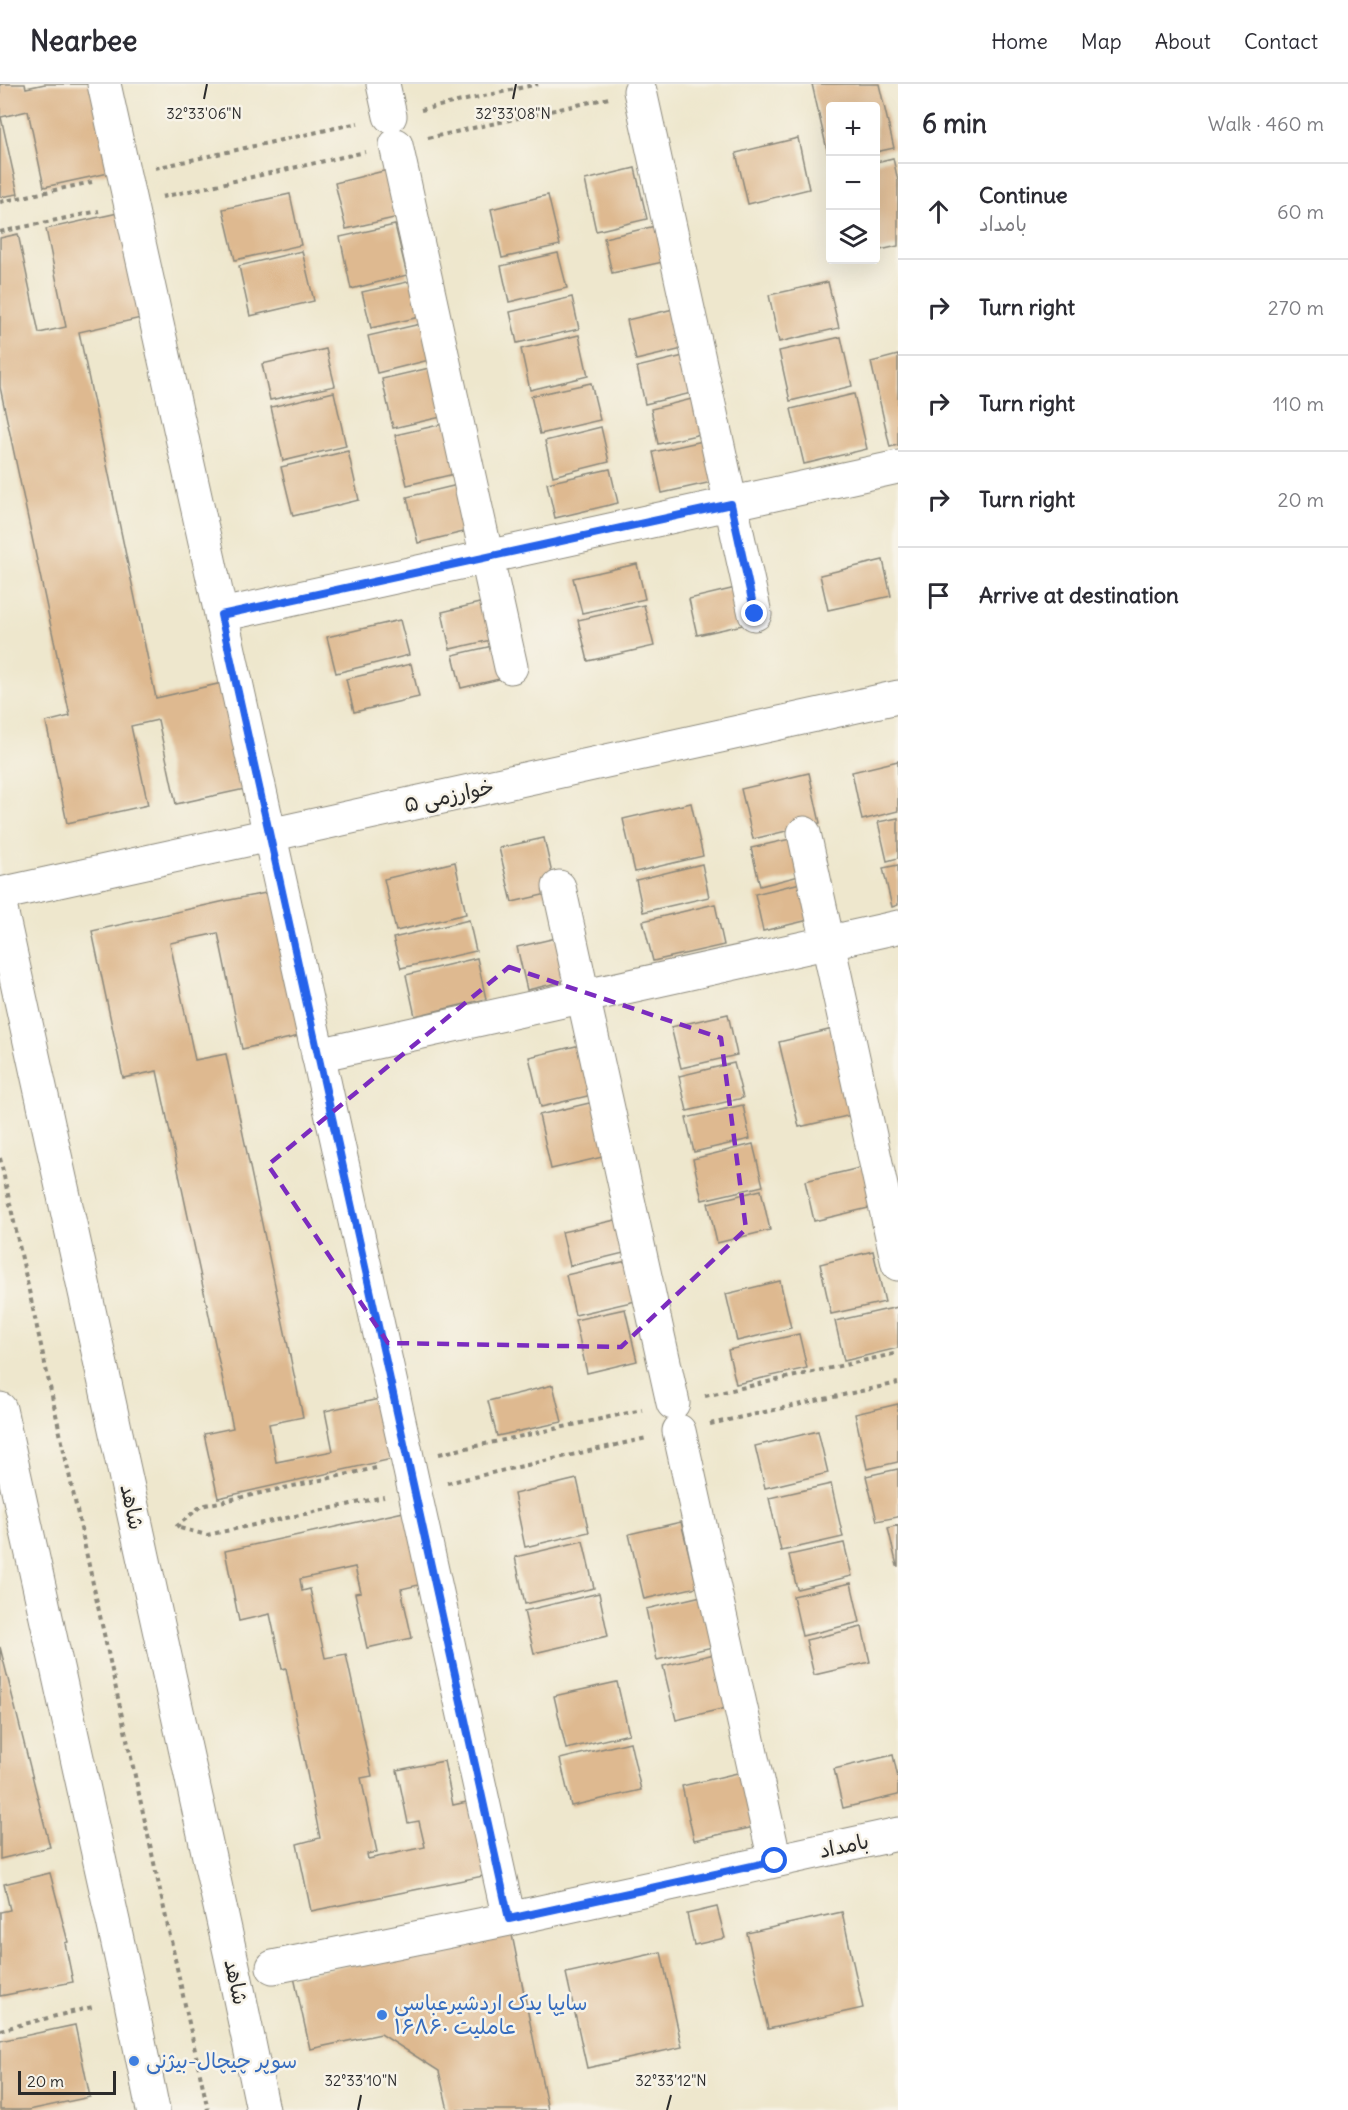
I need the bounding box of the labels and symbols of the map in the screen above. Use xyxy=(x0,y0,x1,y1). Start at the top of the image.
text: 32°33'06"N xyxy=(166,104,242,123)
text: 32°33'08"N xyxy=(475,104,551,123)
route end xyxy=(741,600,767,626)
street label: خوارزمی ۵ xyxy=(401,773,497,819)
street label: شاهد xyxy=(114,1482,150,1532)
street label: بامداد xyxy=(817,1827,871,1864)
route start xyxy=(761,1847,787,1873)
street label: شاهد xyxy=(218,1957,254,2007)
place label: سایپا یدک اردشیرعباسی عاملیت ۱۶۸۶۰ xyxy=(394,1989,587,2040)
marker: سایپا یدک اردشیرعباسی عاملیت ۱۶۸۶۰ xyxy=(375,2008,389,2022)
place label: سوپر چیچال-بیژنی xyxy=(146,2047,297,2075)
marker: سوپر چیچال-بیژنی xyxy=(127,2054,141,2068)
scale bar xyxy=(18,2068,116,2096)
text: 32°33'10"N xyxy=(325,2071,397,2090)
text: 32°33'12"N xyxy=(635,2071,707,2090)

